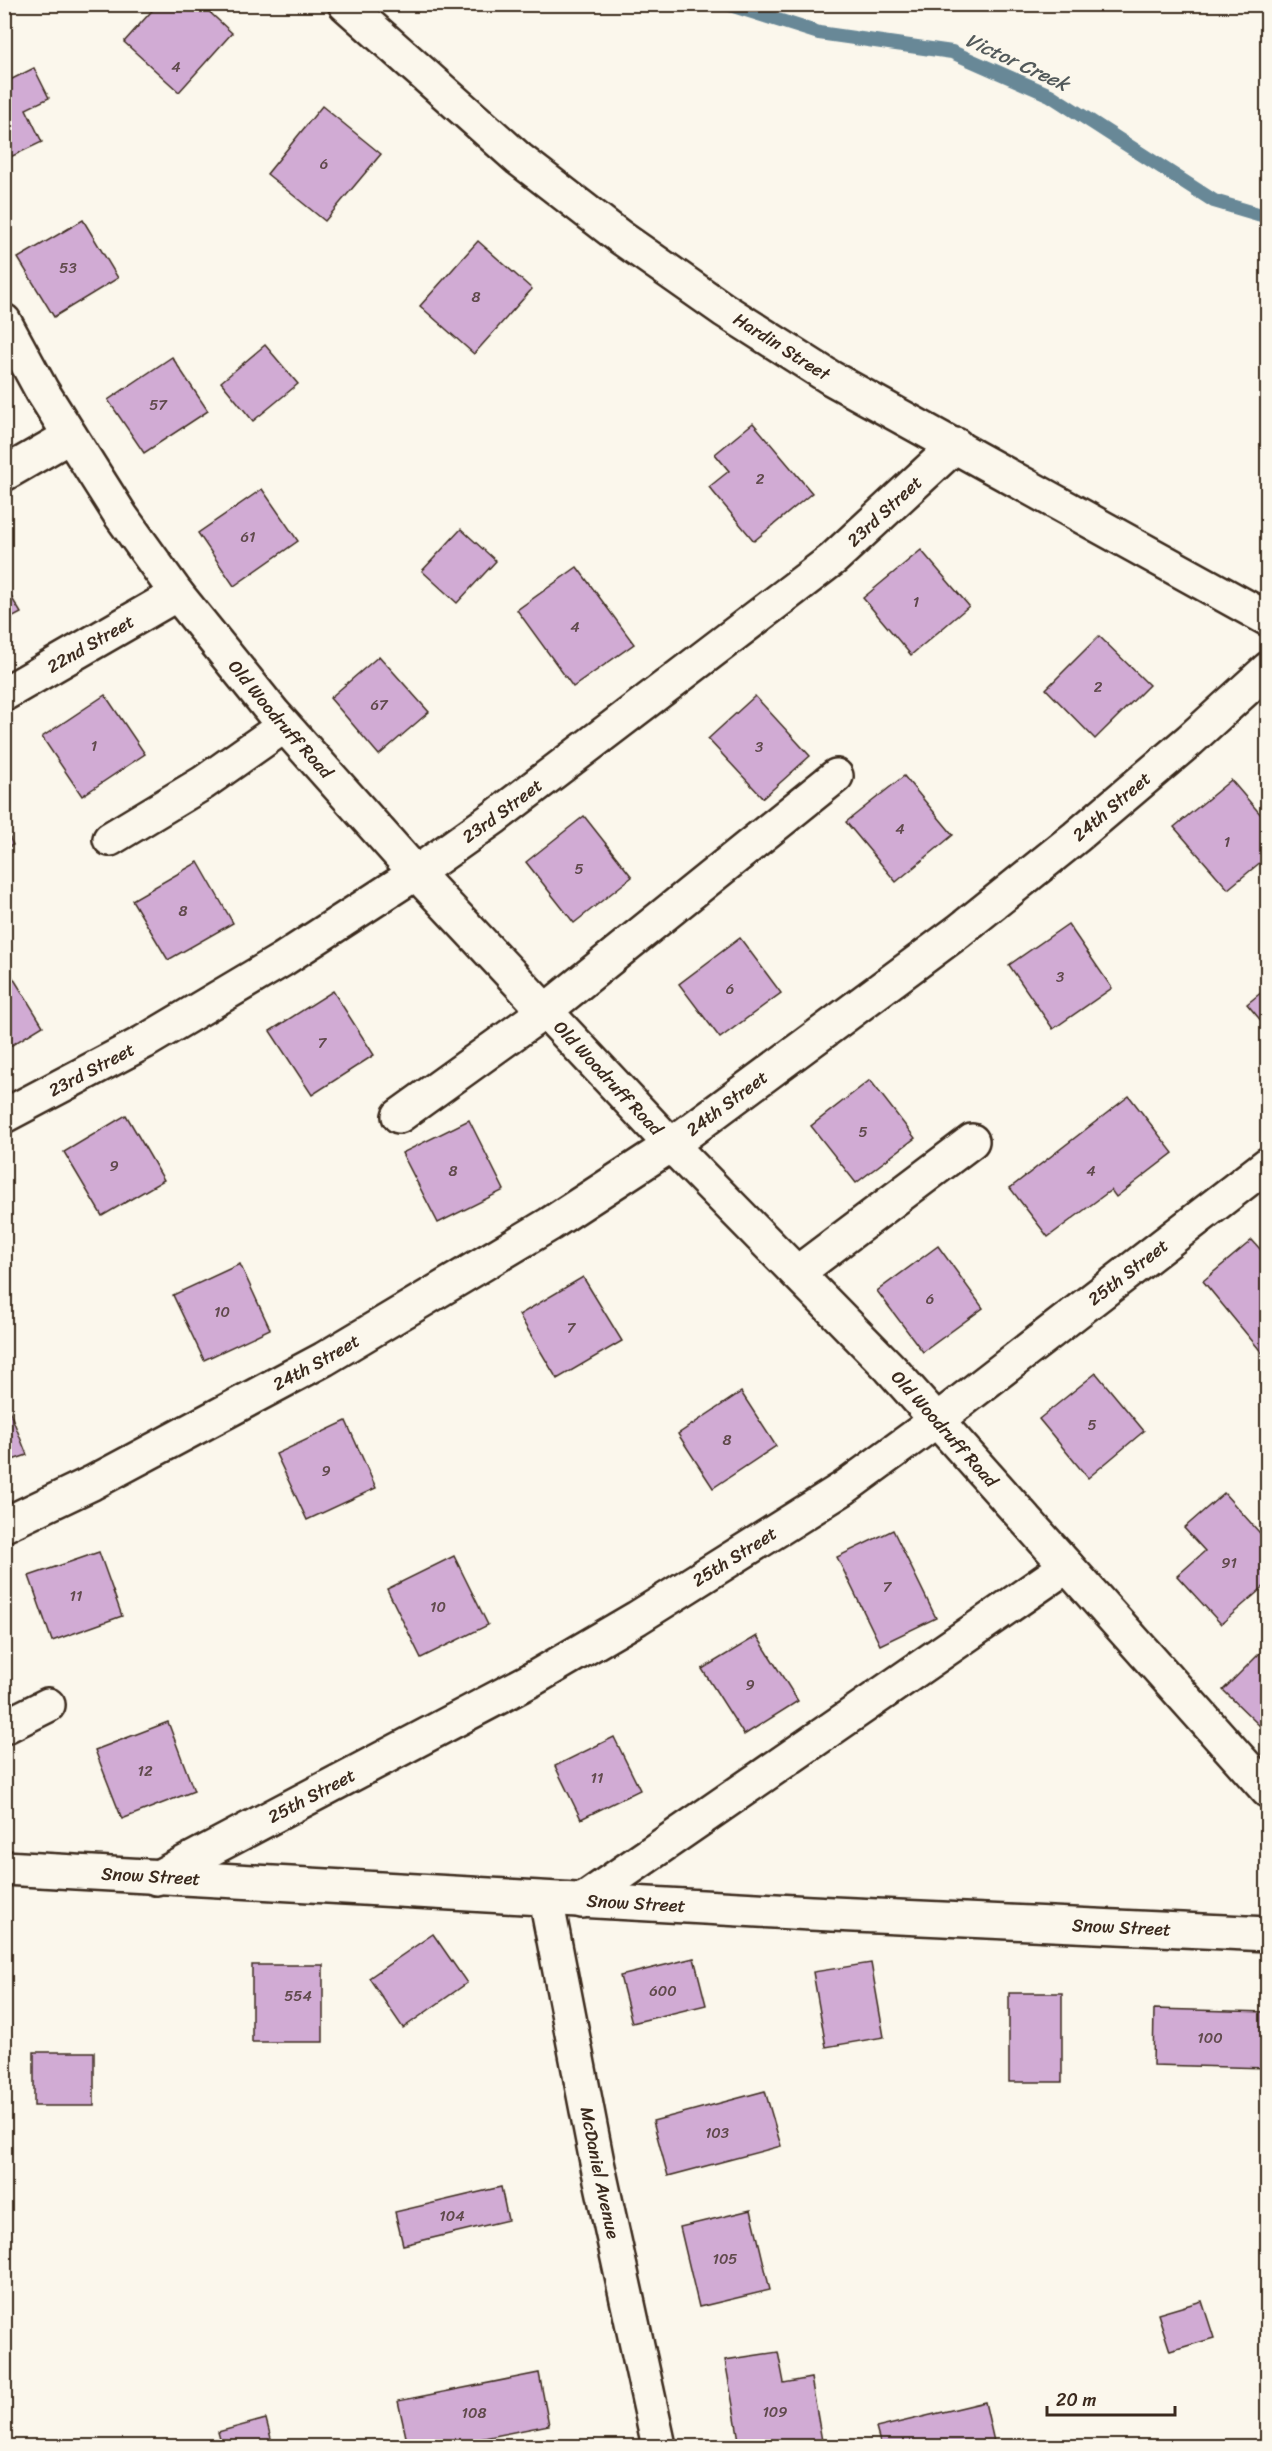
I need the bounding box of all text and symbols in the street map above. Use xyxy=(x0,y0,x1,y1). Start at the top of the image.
water label: Victor Creek xyxy=(959,23,1077,102)
house number: 4 xyxy=(171,54,181,80)
house number: 6 xyxy=(320,151,328,177)
house number: 53 xyxy=(59,255,77,281)
house number: 8 xyxy=(471,284,481,310)
street label: Hardin Street xyxy=(727,304,837,390)
house number: 57 xyxy=(149,392,168,418)
house number: 2 xyxy=(756,466,765,492)
street label: 23rd Street xyxy=(839,467,930,555)
house number: 61 xyxy=(241,524,255,550)
house number: 1 xyxy=(913,589,919,615)
street label: 22nd Street xyxy=(41,606,141,682)
house number: 4 xyxy=(570,614,580,640)
street label: Old Woodruff Road xyxy=(220,652,342,787)
house number: 2 xyxy=(1094,674,1103,700)
house number: 67 xyxy=(370,692,389,718)
house number: 1 xyxy=(91,733,97,759)
house number: 3 xyxy=(755,734,763,760)
street label: 24th Street xyxy=(1065,763,1159,850)
street label: 23rd Street xyxy=(455,770,550,852)
house number: 4 xyxy=(895,816,905,842)
house number: 1 xyxy=(1224,829,1230,855)
house number: 5 xyxy=(574,856,584,882)
house number: 8 xyxy=(178,898,188,924)
house number: 3 xyxy=(1056,964,1064,990)
house number: 6 xyxy=(726,976,734,1002)
street label: Old Woodruff Road xyxy=(546,1013,672,1144)
house number: 7 xyxy=(318,1030,328,1056)
street label: 23rd Street xyxy=(42,1034,141,1106)
street label: 24th Street xyxy=(679,1062,775,1145)
house number: 5 xyxy=(858,1119,868,1145)
house number: 9 xyxy=(109,1153,119,1179)
house number: 8 xyxy=(448,1158,458,1184)
house number: 4 xyxy=(1086,1158,1096,1184)
street label: 25th Street xyxy=(1080,1230,1176,1314)
house number: 6 xyxy=(926,1286,934,1312)
house number: 10 xyxy=(214,1299,230,1325)
house number: 7 xyxy=(567,1315,577,1341)
street label: 24th Street xyxy=(267,1325,366,1400)
street label: Old Woodruff Road xyxy=(883,1363,1007,1496)
house number: 5 xyxy=(1087,1412,1097,1438)
house number: 8 xyxy=(722,1427,732,1453)
house number: 9 xyxy=(321,1458,331,1484)
street label: 25th Street xyxy=(685,1518,784,1596)
house number: 91 xyxy=(1221,1550,1237,1576)
house number: 7 xyxy=(883,1574,893,1600)
house number: 11 xyxy=(70,1583,82,1609)
house number: 10 xyxy=(430,1594,446,1620)
house number: 9 xyxy=(745,1672,755,1698)
house number: 12 xyxy=(137,1758,153,1784)
street label: 25th Street xyxy=(262,1759,362,1832)
house number: 11 xyxy=(591,1765,603,1791)
street label: Snow Street xyxy=(100,1857,201,1895)
street label: Snow Street xyxy=(586,1885,687,1922)
street label: Snow Street xyxy=(1071,1909,1172,1946)
house number: 600 xyxy=(649,1978,677,2004)
house number: 554 xyxy=(284,1983,312,2009)
house number: 100 xyxy=(1197,2025,1223,2051)
street label: McDaniel Avenue xyxy=(571,2104,629,2242)
house number: 103 xyxy=(705,2120,729,2146)
house number: 104 xyxy=(439,2203,465,2229)
house number: 105 xyxy=(712,2246,738,2272)
scale bar xyxy=(1047,2379,1174,2417)
text: 20 m xyxy=(1056,2384,1096,2416)
house number: 109 xyxy=(762,2399,788,2425)
house number: 108 xyxy=(462,2400,486,2426)

